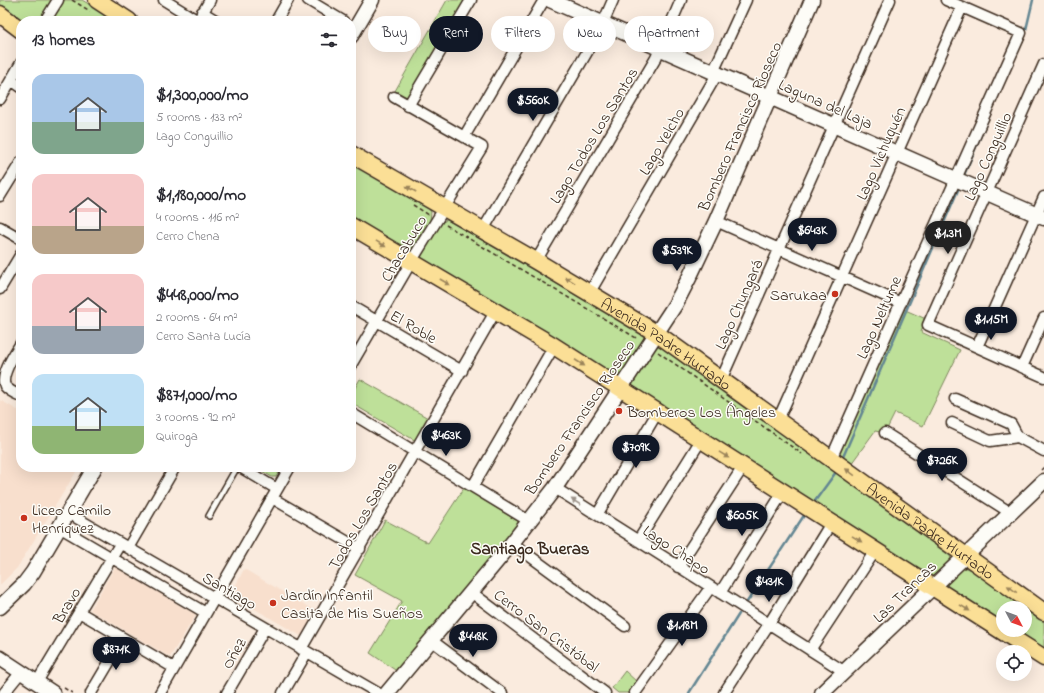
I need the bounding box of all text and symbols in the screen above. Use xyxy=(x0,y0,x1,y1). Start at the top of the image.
chip: Buy xyxy=(368,16,421,52)
chip: Rent xyxy=(429,16,483,52)
chip: Filters xyxy=(491,16,555,52)
chip: New xyxy=(563,16,616,52)
chip: Apartment xyxy=(624,16,714,52)
text: 13 homes xyxy=(32,28,95,53)
icon: filters xyxy=(318,29,340,51)
street label: Bombero Francisco Rioseco xyxy=(692,38,789,216)
street label: Lago Todos Los Santos xyxy=(544,63,645,209)
street label: Laguna del Laja xyxy=(774,73,876,136)
text: $1,300,000/mo xyxy=(156,83,249,108)
pin: $560K xyxy=(505,88,561,122)
icon: home xyxy=(64,90,112,138)
text: $560K xyxy=(517,91,549,110)
street label: Lago Vichuquén xyxy=(851,103,913,204)
street label: Lago Yelcho xyxy=(634,104,692,180)
text: 5 rooms · 133 m² xyxy=(156,108,242,127)
street label: Lago Conguillio xyxy=(959,109,1019,205)
text: Lago Conguillio xyxy=(156,127,233,146)
text: $1,180,000/mo xyxy=(156,183,246,208)
one-way arrow xyxy=(405,185,417,192)
icon: home xyxy=(64,190,112,238)
text: 4 rooms · 116 m² xyxy=(156,208,239,227)
street label: Chacabuco xyxy=(375,211,434,287)
pin: $643K xyxy=(784,218,840,252)
text: $643K xyxy=(797,221,827,240)
pin: $1.3M xyxy=(920,221,976,255)
text: $1.3M xyxy=(934,224,962,243)
text: Cerro Chena xyxy=(156,227,220,246)
pin: $539K xyxy=(649,238,705,272)
one-way arrow xyxy=(376,240,386,248)
text: $539K xyxy=(662,241,692,260)
street label: Lago Chungará xyxy=(709,256,770,354)
street label: Lago Neltume xyxy=(851,272,909,363)
one-way arrow xyxy=(564,277,575,284)
one-way arrow xyxy=(439,279,451,286)
text: $448,000/mo xyxy=(156,283,239,308)
place label: Sarukaa xyxy=(770,284,827,308)
marker: Sarukaa xyxy=(830,289,840,299)
icon: home xyxy=(64,290,112,338)
street label: Avenida Padre Hurtado xyxy=(596,292,736,397)
street label: El Roble xyxy=(385,305,442,351)
pin: $1.15M xyxy=(958,307,1024,341)
text: 2 rooms · 64 m² xyxy=(156,308,238,327)
text: $1.15M xyxy=(974,310,1008,329)
text: Cerro Santa Lucía xyxy=(156,327,251,346)
street label: Bombero Francisco Rioseco xyxy=(519,335,642,502)
one-way arrow xyxy=(575,359,585,367)
text: $871,000/mo xyxy=(156,383,237,408)
icon: home xyxy=(64,390,112,438)
place label: Bomberos Los Ángeles xyxy=(626,401,776,425)
marker: Bomberos Los Ángeles xyxy=(614,406,624,416)
text: 3 rooms · 92 m² xyxy=(156,408,236,427)
pin: $463K xyxy=(418,423,474,457)
text: $463K xyxy=(431,426,461,445)
text: Quiroga xyxy=(156,427,198,446)
pin: $709K xyxy=(608,435,664,469)
text: $709K xyxy=(621,438,651,457)
pin: $726K xyxy=(914,448,970,482)
one-way arrow xyxy=(719,451,729,459)
text: $726K xyxy=(926,451,958,470)
street label: Todos Los Santos xyxy=(323,457,404,575)
one-way arrow xyxy=(845,468,855,476)
street label: Avenida Padre Hurtado xyxy=(860,478,999,587)
one-way arrow xyxy=(570,498,582,505)
place label: Liceo Camilo Henríquez xyxy=(32,499,111,541)
pin: $605K xyxy=(714,503,770,537)
text: $605K xyxy=(726,506,758,525)
marker: Liceo Camilo Henríquez xyxy=(19,513,29,523)
street label: Lago Chapo xyxy=(637,520,714,581)
one-way arrow xyxy=(851,536,863,543)
district label: Santiago Bueras xyxy=(471,537,590,564)
street label: Las Trancas xyxy=(868,556,943,629)
street label: Santiago xyxy=(197,567,261,617)
pin: $431K xyxy=(741,569,797,603)
text: $431K xyxy=(754,572,784,591)
street label: Bravo xyxy=(47,583,88,630)
place label: Jardín Infantil Casita de Mis Sueños xyxy=(281,584,423,626)
street label: Cerro San Cristóbal xyxy=(488,584,604,680)
one-way arrow xyxy=(1007,585,1018,593)
marker: Jardín Infantil Casita de Mis Sueños xyxy=(268,598,278,608)
north arrow xyxy=(996,601,1032,637)
map controls xyxy=(996,601,1032,681)
one-way arrow xyxy=(960,604,971,612)
pin: $1.18M xyxy=(649,613,715,647)
text: $1.18M xyxy=(666,616,698,635)
pin: $448K xyxy=(445,624,501,658)
text: $448K xyxy=(458,627,488,646)
street label: Oñez xyxy=(216,634,253,674)
pin: $871K xyxy=(88,637,144,671)
text: $871K xyxy=(102,640,130,659)
button: locate xyxy=(996,645,1032,681)

